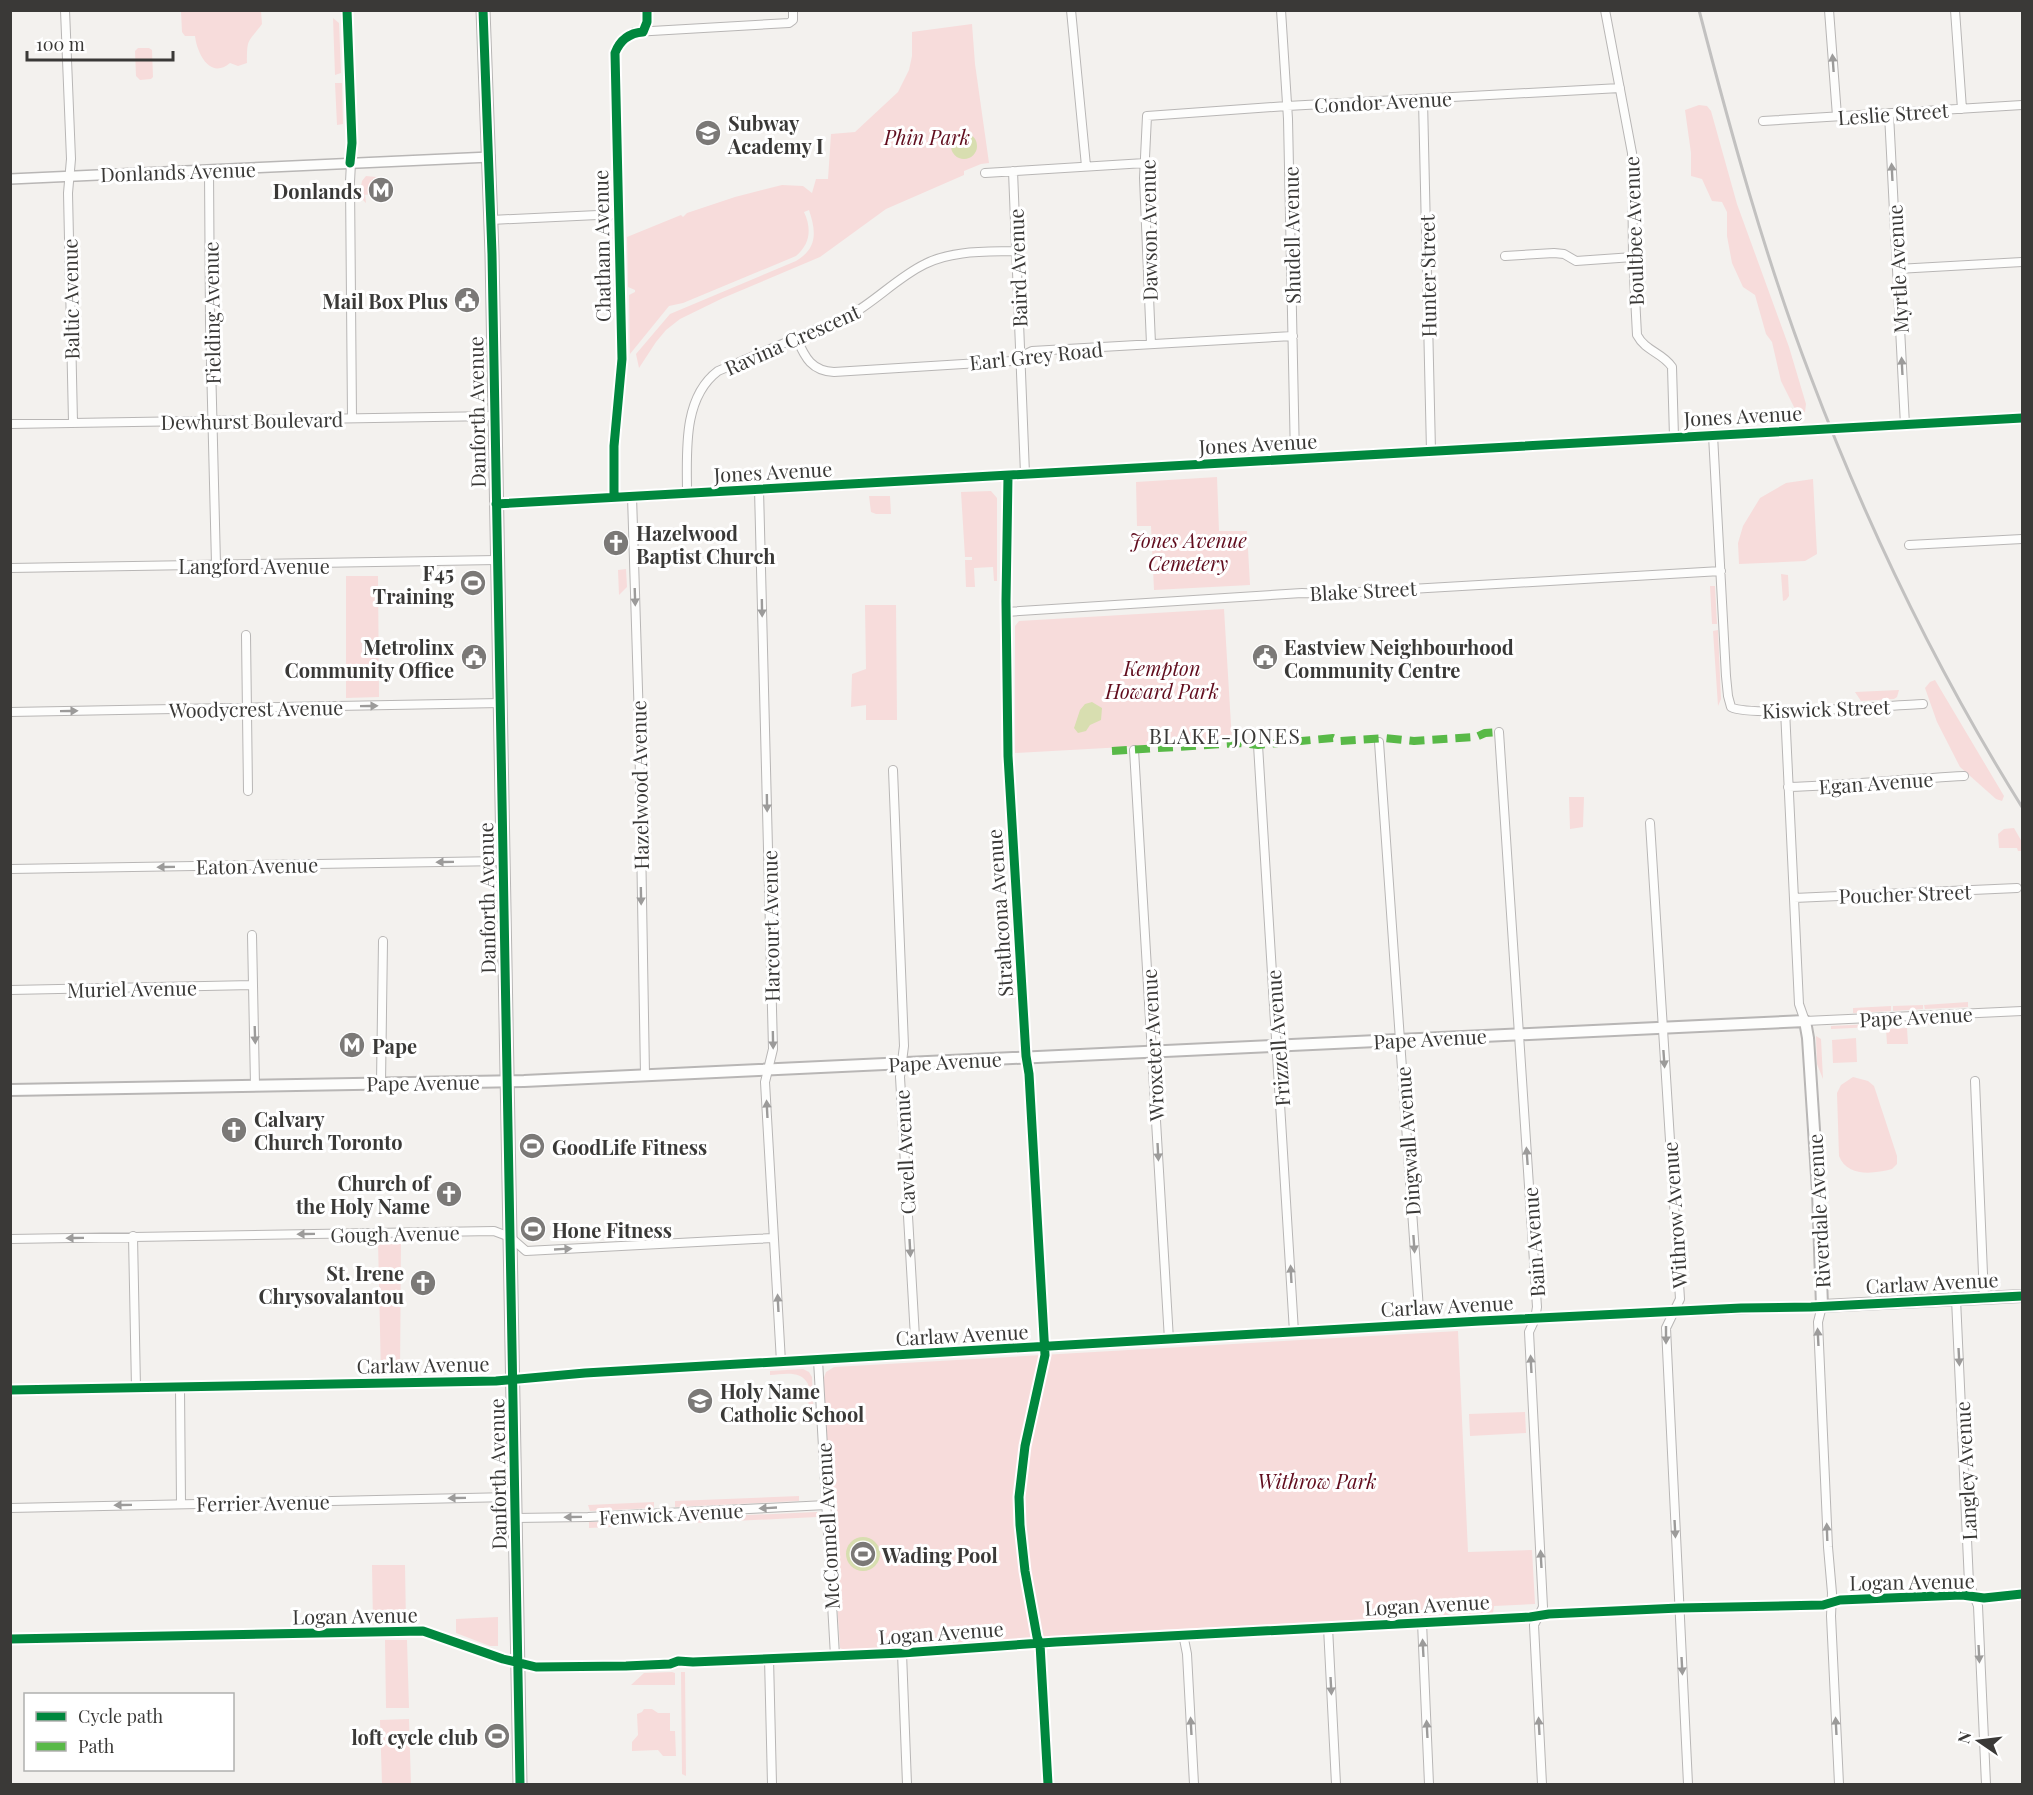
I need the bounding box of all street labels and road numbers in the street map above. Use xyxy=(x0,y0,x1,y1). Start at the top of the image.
street label: Condor Avenue xyxy=(1313,84,1453,118)
street label: Leslie Street xyxy=(1837,96,1950,130)
street label: Donlands Avenue xyxy=(100,155,256,187)
street label: Boultbee Avenue xyxy=(1617,156,1649,306)
street label: Dawson Avenue xyxy=(1133,159,1163,301)
street label: Shudell Avenue xyxy=(1276,166,1306,304)
street label: Chatham Avenue xyxy=(586,170,616,322)
street label: Myrtle Avenue xyxy=(1880,204,1914,334)
street label: Baird Avenue xyxy=(1001,208,1033,328)
street label: Hunter Street xyxy=(1412,213,1442,338)
street label: Baltic Avenue xyxy=(55,238,85,360)
street label: Fielding Avenue xyxy=(196,241,226,385)
street label: Ravina Crescent xyxy=(720,297,865,381)
street label: Earl Grey Road xyxy=(968,335,1104,375)
street label: Danforth Avenue xyxy=(461,336,491,488)
street label: Jones Avenue xyxy=(1682,398,1803,432)
street label: Dewhurst Boulevard xyxy=(160,405,344,435)
street label: Jones Avenue xyxy=(1197,426,1318,460)
street label: Jones Avenue xyxy=(712,454,833,488)
street label: Langford Avenue xyxy=(178,552,330,579)
street label: Blake Street xyxy=(1309,574,1418,606)
street label: Kiswick Street xyxy=(1761,692,1892,724)
street label: Woodycrest Avenue xyxy=(168,693,343,723)
street label: Hazelwood Avenue xyxy=(624,700,654,870)
street label: Egan Avenue xyxy=(1818,765,1934,799)
street label: Danforth Avenue xyxy=(471,822,501,974)
street label: Strathcona Avenue xyxy=(980,828,1018,998)
street label: Eaton Avenue xyxy=(196,850,318,880)
street label: Harcourt Avenue xyxy=(755,850,785,1002)
street label: Poucher Street xyxy=(1838,877,1973,909)
street label: Wroxeter Avenue xyxy=(1135,968,1170,1123)
street label: Frizzell Avenue xyxy=(1259,969,1295,1107)
street label: Muriel Avenue xyxy=(67,973,197,1003)
street label: Pape Avenue xyxy=(1859,1000,1973,1032)
street label: Pape Avenue xyxy=(1373,1022,1487,1054)
street label: Pape Avenue xyxy=(888,1045,1002,1077)
street label: Dingwall Avenue xyxy=(1388,1066,1426,1216)
street label: Pape Avenue xyxy=(366,1068,480,1096)
street label: Cavell Avenue xyxy=(887,1089,921,1215)
street label: Riverdale Avenue xyxy=(1800,1133,1836,1289)
street label: Withrow Avenue xyxy=(1655,1141,1693,1290)
street label: Bain Avenue xyxy=(1516,1186,1550,1298)
street label: Gough Avenue xyxy=(330,1218,460,1248)
street label: Carlaw Avenue xyxy=(1865,1265,1999,1299)
street label: Carlaw Avenue xyxy=(1380,1288,1514,1322)
street label: Carlaw Avenue xyxy=(895,1317,1029,1351)
street label: Carlaw Avenue xyxy=(356,1349,490,1379)
street label: Danforth Avenue xyxy=(482,1398,512,1550)
street label: Langley Avenue xyxy=(1948,1401,1982,1541)
street label: McConnell Avenue xyxy=(809,1442,845,1610)
street label: Ferrier Avenue xyxy=(196,1487,330,1517)
street label: Fenwick Avenue xyxy=(598,1496,744,1530)
street label: Logan Avenue xyxy=(1849,1566,1975,1596)
street label: Logan Avenue xyxy=(1364,1587,1490,1621)
street label: Logan Avenue xyxy=(292,1600,418,1630)
street label: Logan Avenue xyxy=(878,1614,1004,1650)

